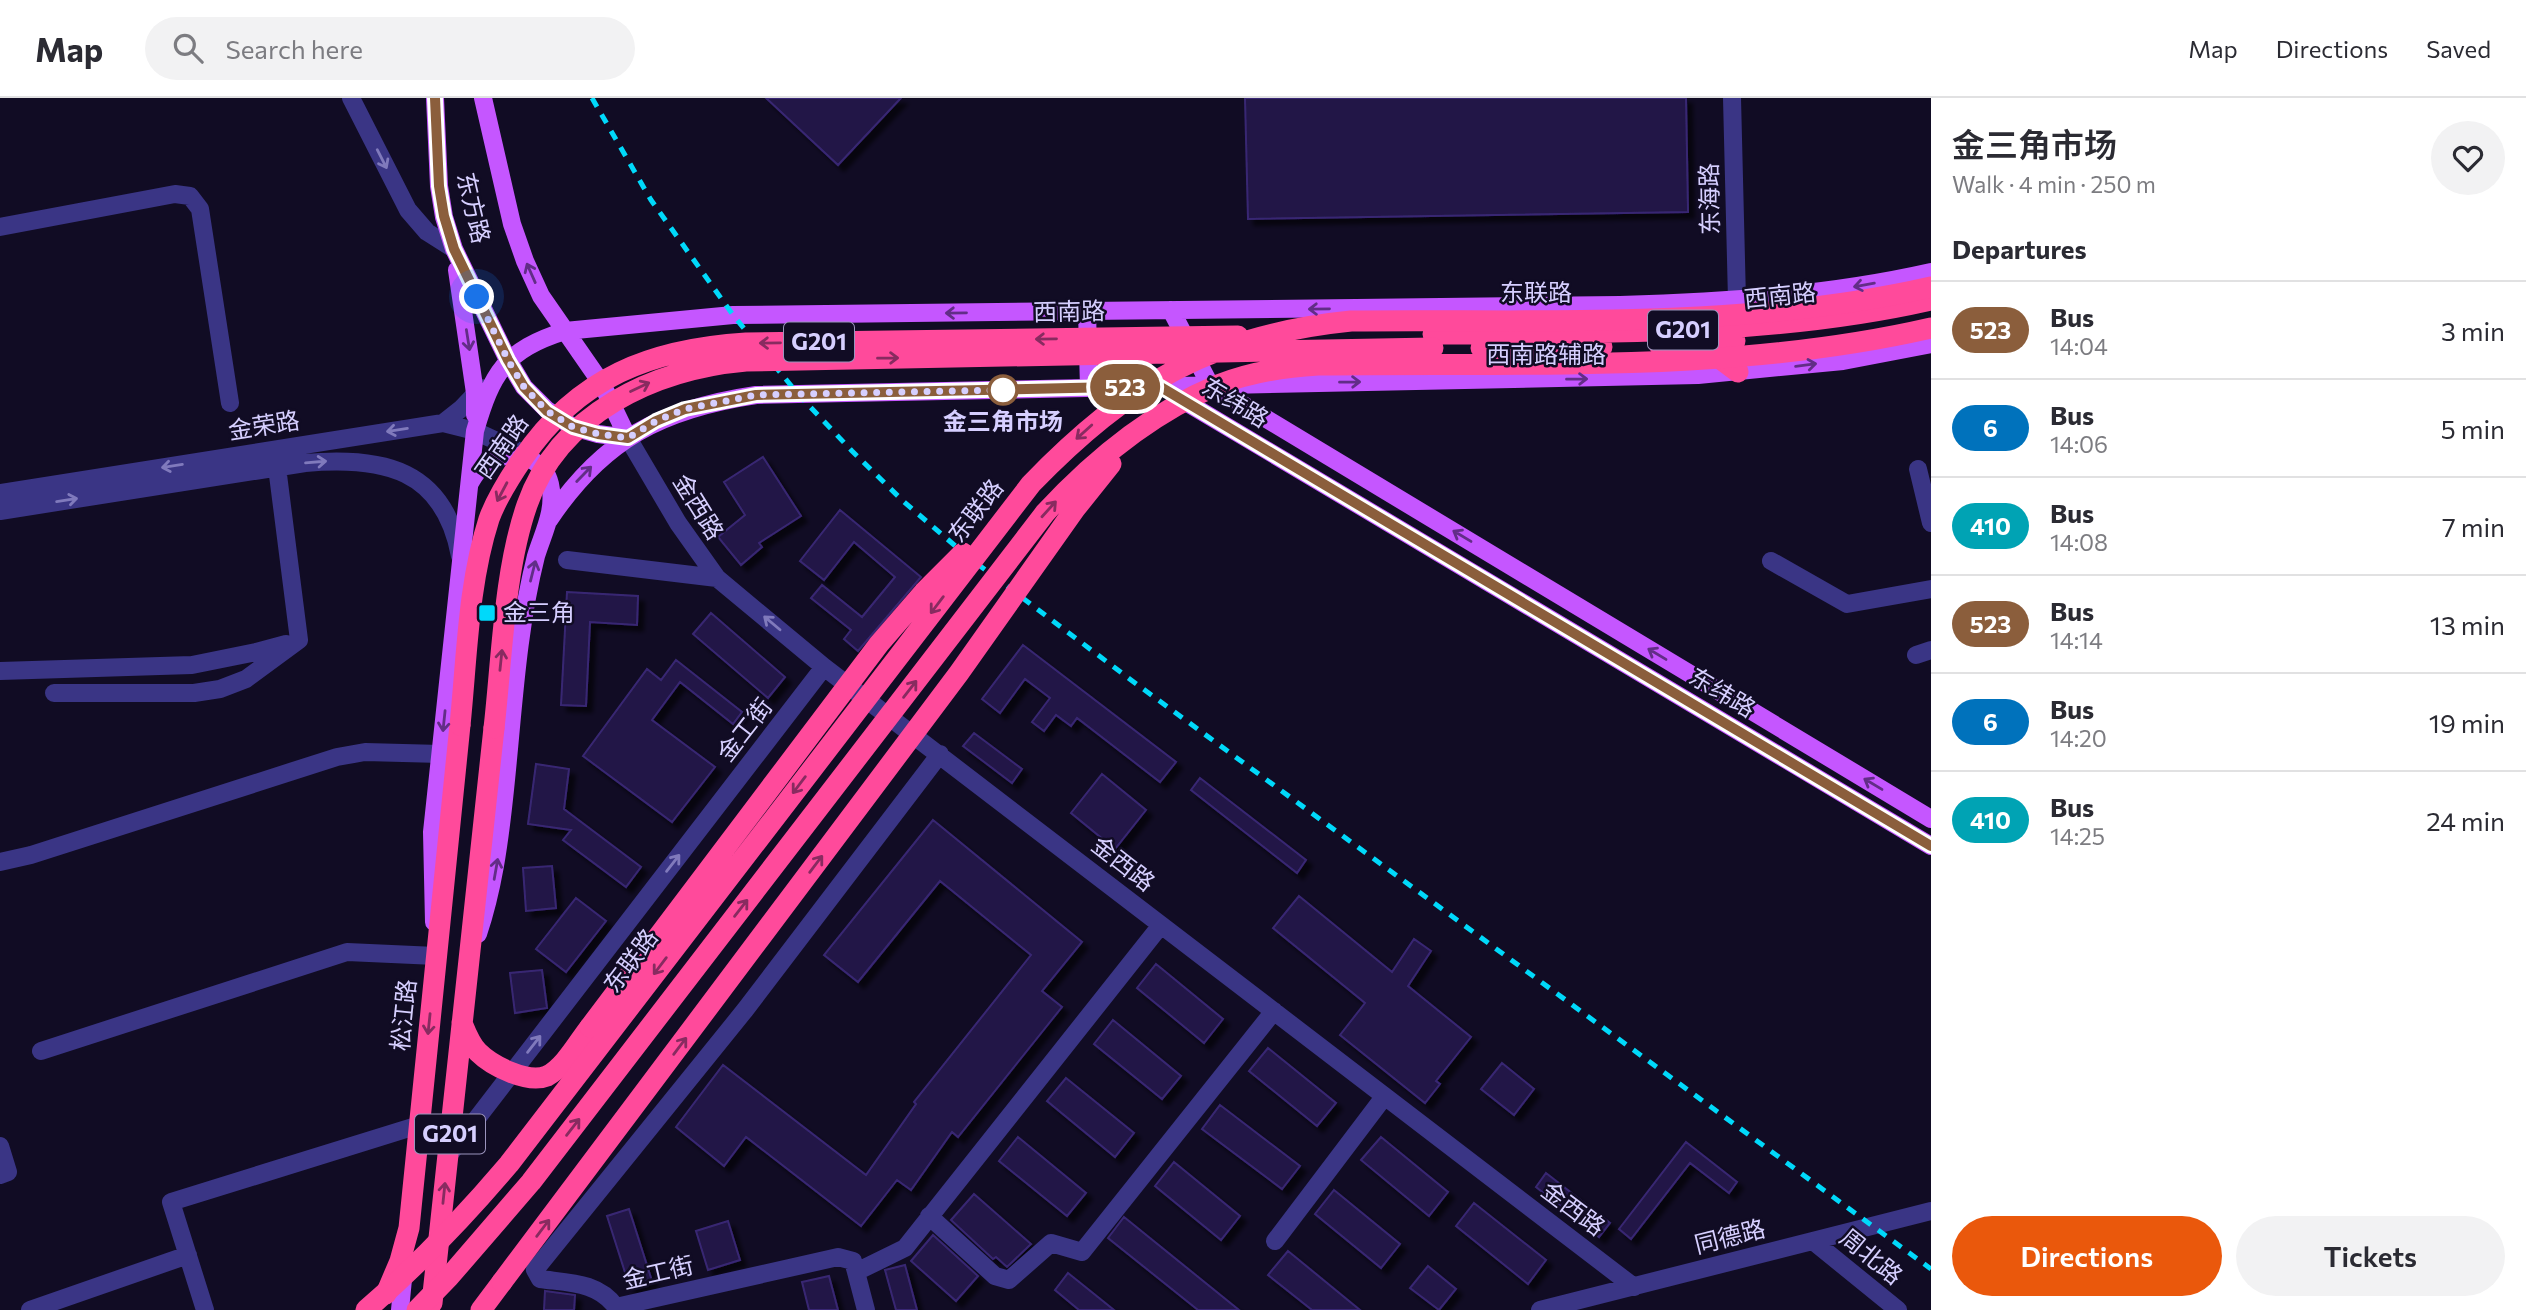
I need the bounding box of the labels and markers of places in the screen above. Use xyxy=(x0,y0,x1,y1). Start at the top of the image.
marker: 金三角市场 xyxy=(988,375,1018,405)
place label: 金三角市场 xyxy=(943,406,1063,435)
place label: 金三角 xyxy=(503,597,575,626)
marker: 金三角 xyxy=(477,603,497,623)

